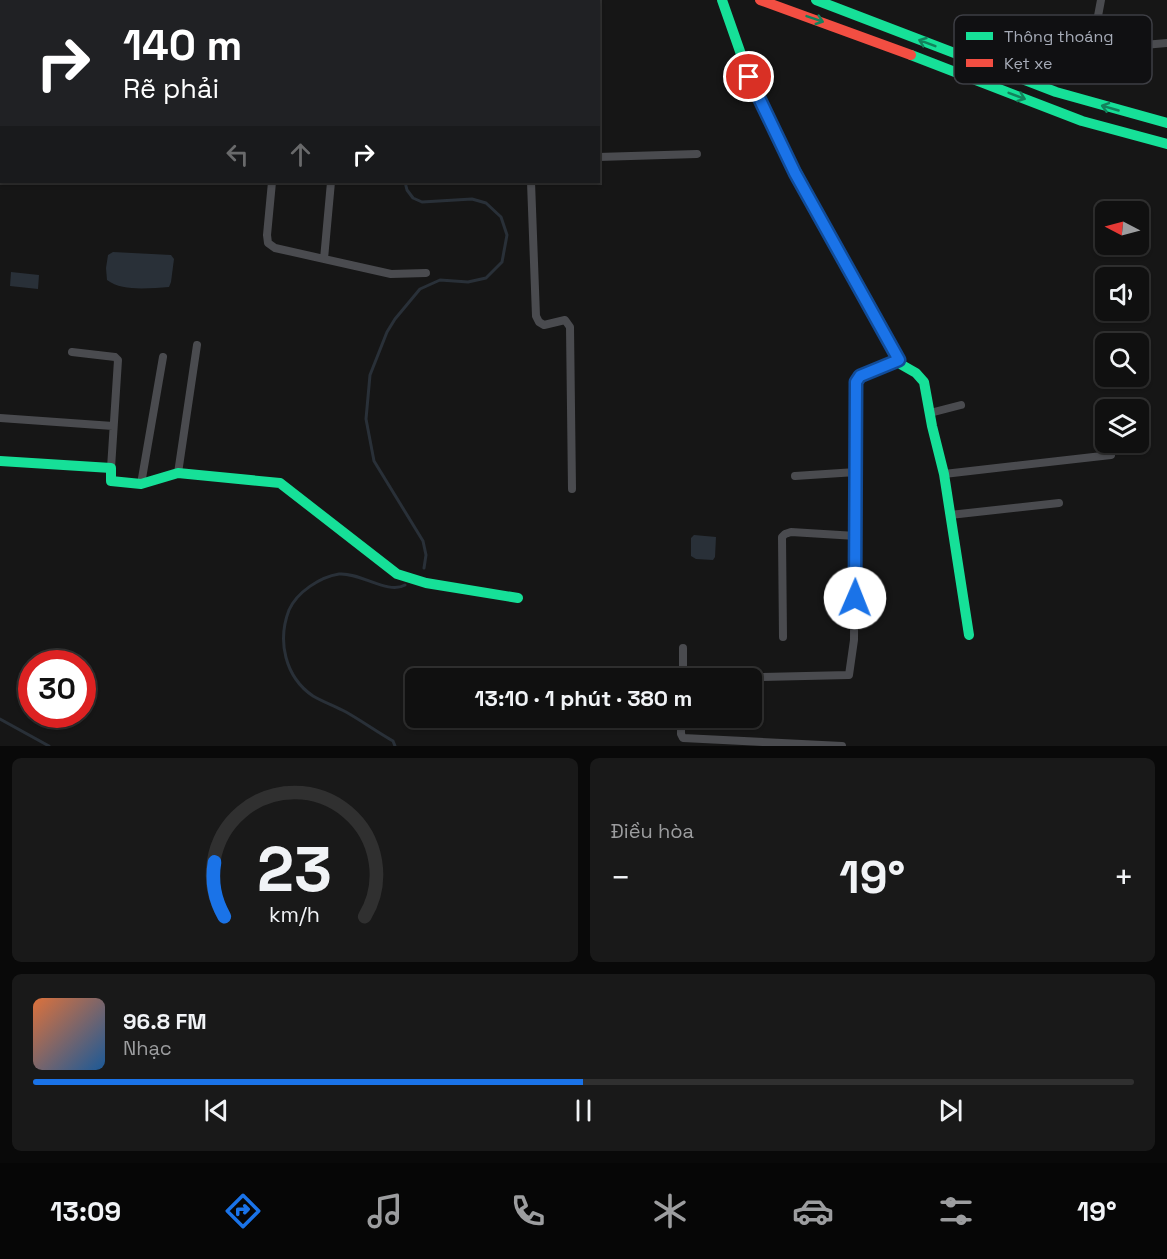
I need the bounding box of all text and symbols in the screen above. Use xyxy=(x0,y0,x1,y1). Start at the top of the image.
one-way arrow xyxy=(805,15,824,26)
legend xyxy=(954,15,1152,84)
text: 140 m xyxy=(123,19,242,72)
icon: right xyxy=(24,24,102,102)
text: Thông thoáng xyxy=(1004,26,1114,47)
one-way arrow xyxy=(918,36,937,47)
pin xyxy=(723,51,774,102)
text: Kẹt xe xyxy=(1004,53,1053,74)
icon: arrive xyxy=(732,60,765,93)
text: Rẽ phải xyxy=(123,71,219,106)
one-way arrow xyxy=(1007,91,1026,102)
one-way arrow xyxy=(1101,102,1120,113)
icon: left xyxy=(221,138,254,171)
icon: ahead xyxy=(284,138,317,171)
icon: right xyxy=(347,138,380,171)
north arrow xyxy=(1095,201,1149,255)
map controls xyxy=(1095,201,1149,453)
button: sound xyxy=(1095,267,1149,321)
button: search xyxy=(1095,333,1149,387)
button: layers xyxy=(1095,399,1149,453)
position arrow xyxy=(823,566,887,630)
speed limit sign: 30 xyxy=(18,650,96,728)
text: 13:10 · 1 phút · 380 m xyxy=(475,684,692,712)
text: Điều hòa xyxy=(611,818,694,844)
text: 23 xyxy=(257,830,332,909)
text: 19° xyxy=(839,849,905,906)
text: − xyxy=(611,857,631,899)
text: + xyxy=(1114,857,1134,899)
text: km/h xyxy=(269,901,320,928)
text: 96.8 FM xyxy=(123,1007,207,1035)
text: Nhạc xyxy=(123,1035,172,1061)
icon: previous xyxy=(200,1094,233,1127)
icon: pause xyxy=(567,1094,600,1127)
icon: next xyxy=(934,1094,967,1127)
icon: directions xyxy=(222,1190,264,1232)
icon: music xyxy=(364,1190,406,1232)
icon: phone xyxy=(507,1190,549,1232)
icon: climate xyxy=(649,1190,691,1232)
icon: car xyxy=(792,1190,834,1232)
icon: filters xyxy=(935,1190,977,1232)
text: 13:09 xyxy=(50,1194,121,1229)
text: 19° xyxy=(1077,1194,1117,1229)

